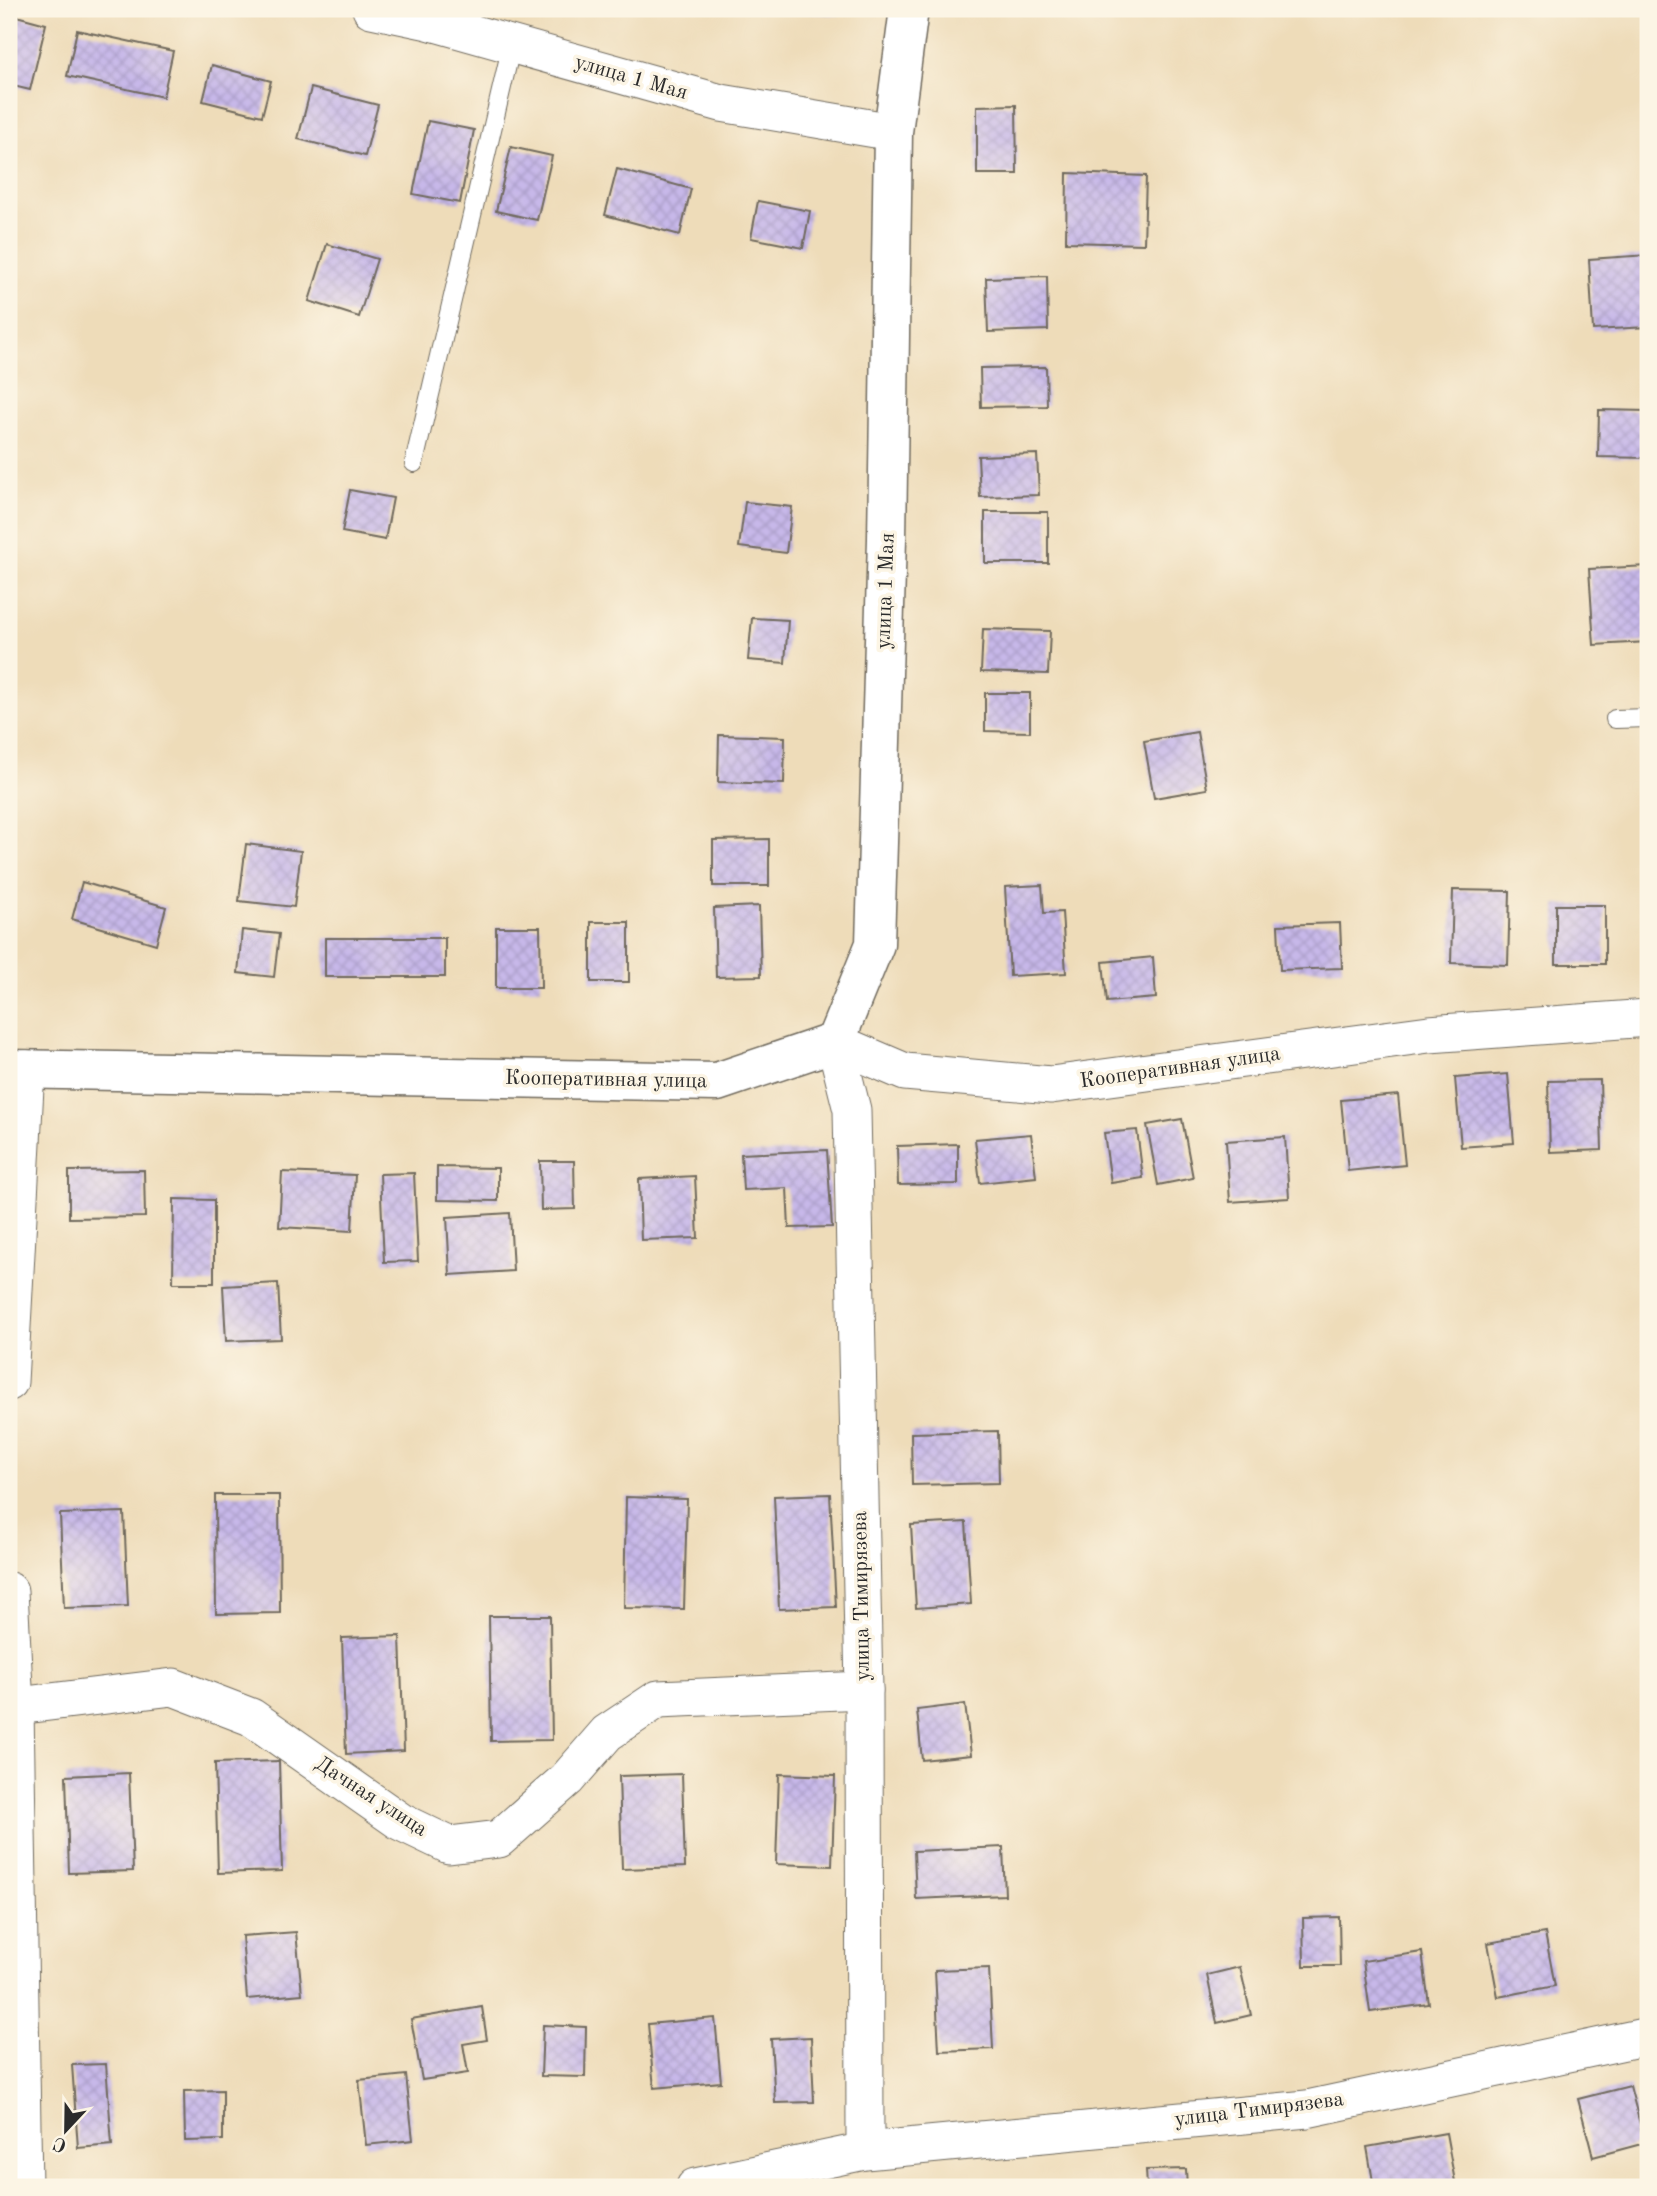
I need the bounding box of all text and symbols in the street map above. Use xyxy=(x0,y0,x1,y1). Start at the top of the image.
street label: улица 1 Мая xyxy=(572,52,690,104)
street label: улица 1 Мая xyxy=(873,532,899,650)
street label: Кооперативная улица xyxy=(1078,1044,1282,1092)
street label: Кооперативная улица xyxy=(505,1068,707,1092)
street label: улица Тимирязева xyxy=(850,1511,874,1681)
street label: Дачная улица xyxy=(311,1753,431,1841)
street label: улица Тимирязева xyxy=(1173,2089,1345,2131)
north arrow xyxy=(32,2094,102,2164)
text: С xyxy=(51,2132,70,2155)

